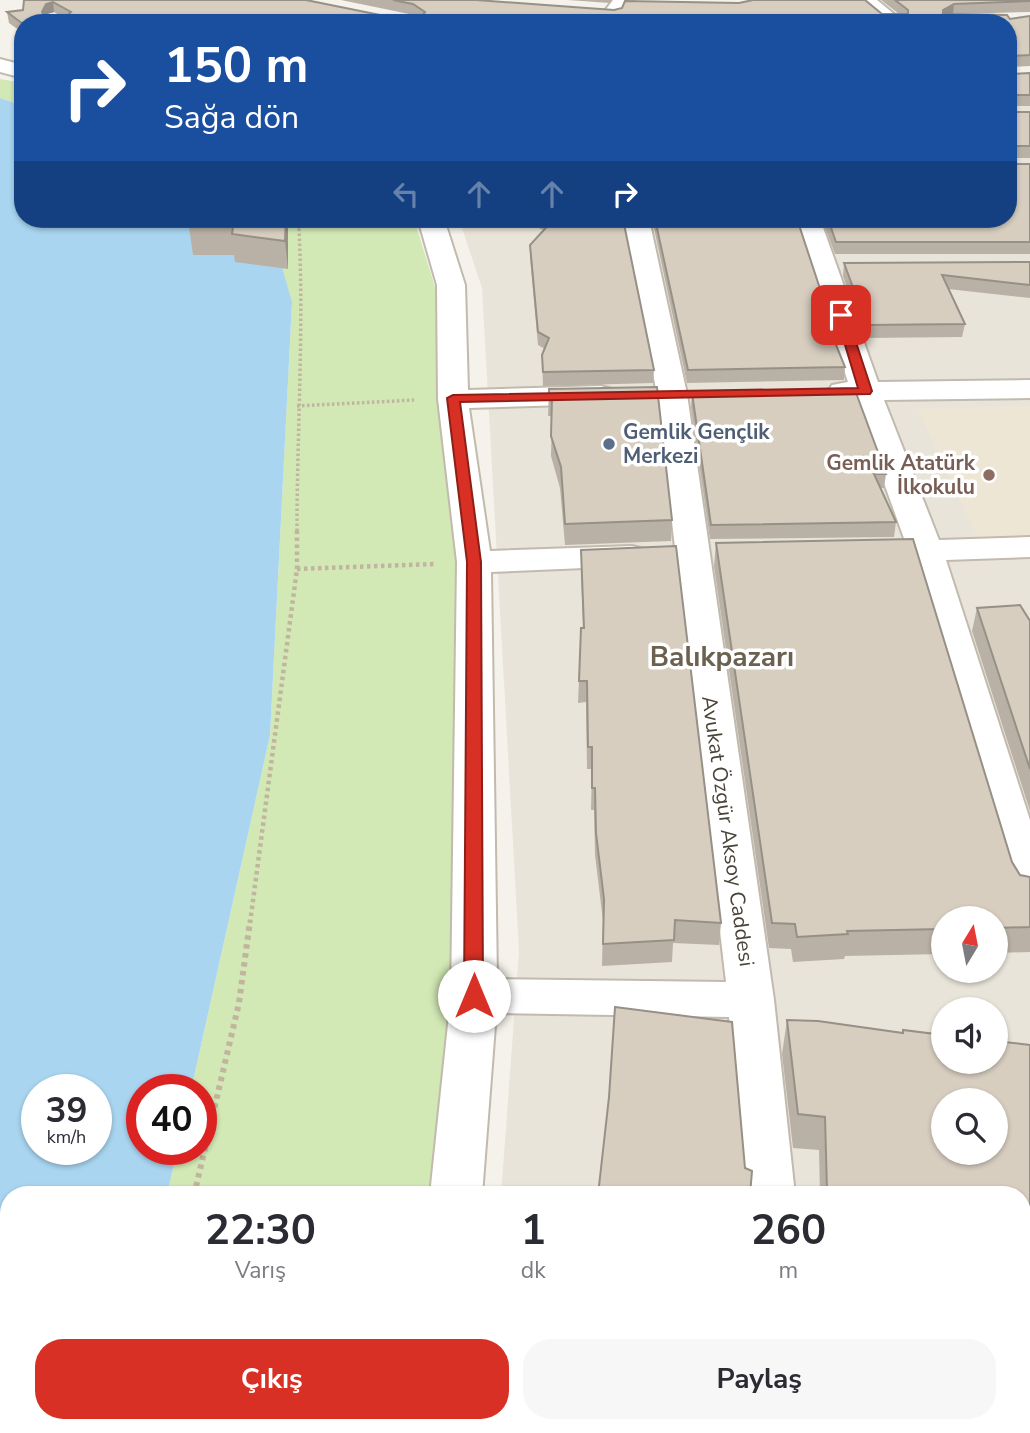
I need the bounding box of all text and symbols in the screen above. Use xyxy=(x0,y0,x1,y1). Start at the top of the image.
text: 150 m xyxy=(164,32,308,99)
icon: right xyxy=(49,42,140,133)
text: Sağa dön xyxy=(164,96,299,139)
icon: left xyxy=(387,175,425,213)
icon: ahead xyxy=(460,175,498,213)
icon: ahead xyxy=(533,175,571,213)
icon: right xyxy=(606,175,644,213)
pin xyxy=(811,285,871,345)
icon: arrive xyxy=(822,296,860,334)
place label: Gemlik Gençlik Merkezi xyxy=(623,418,770,470)
marker: Gemlik Gençlik Merkezi xyxy=(601,436,617,452)
place label: Gemlik Atatürk İlkokulu xyxy=(826,449,976,501)
marker: Gemlik Atatürk İlkokulu xyxy=(981,467,997,483)
district label: Balıkpazarı xyxy=(650,638,794,676)
street label: Avukat Özgür Aksoy Caddesi xyxy=(695,694,761,968)
north arrow xyxy=(931,906,1008,984)
map controls xyxy=(931,906,1008,1165)
position arrow xyxy=(437,959,511,1033)
button: sound xyxy=(931,997,1008,1074)
speed limit sign: 40 xyxy=(126,1074,217,1165)
text: 39 xyxy=(45,1087,88,1134)
button: search xyxy=(931,1088,1008,1165)
text: km/h xyxy=(47,1125,86,1149)
text: 22:30 xyxy=(205,1202,316,1259)
text: 1 xyxy=(521,1202,546,1259)
text: 260 xyxy=(751,1202,826,1259)
text: Varış xyxy=(235,1255,286,1286)
text: dk xyxy=(521,1255,546,1286)
text: m xyxy=(779,1255,798,1286)
button: Çıkış xyxy=(35,1339,509,1419)
button: Paylaş xyxy=(523,1339,996,1419)

